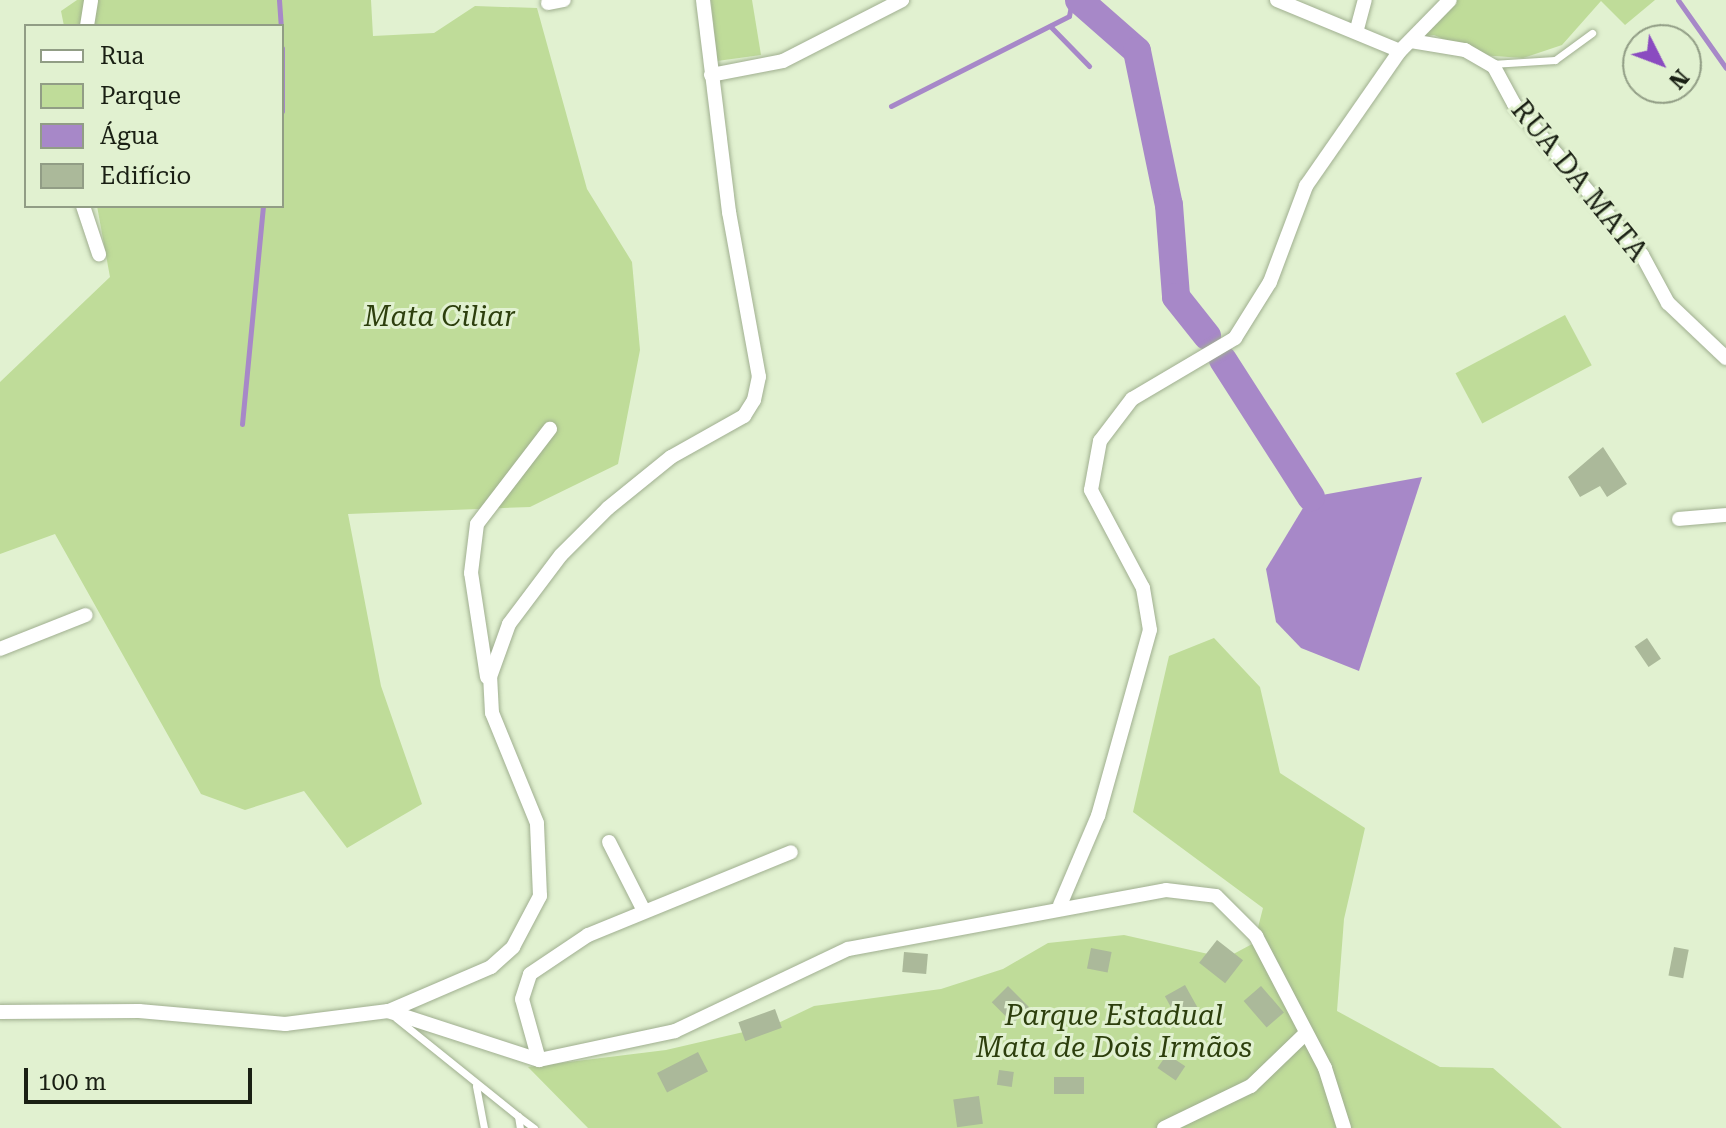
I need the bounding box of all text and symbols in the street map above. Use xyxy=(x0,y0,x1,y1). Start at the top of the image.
legend xyxy=(24,24,284,208)
north arrow xyxy=(1622,24,1702,104)
text: Rua xyxy=(100,42,144,70)
text: N xyxy=(1664,64,1694,94)
text: Parque xyxy=(100,82,181,110)
street label: RUA DA MATA xyxy=(1504,94,1654,268)
text: Água xyxy=(100,122,159,150)
text: Edifício xyxy=(100,162,191,190)
park label: Mata Ciliar xyxy=(364,300,516,334)
park label: Parque Estadual Mata de Dois Irmãos xyxy=(976,999,1252,1065)
scale bar xyxy=(28,1052,256,1102)
text: 100 m xyxy=(38,1068,106,1096)

